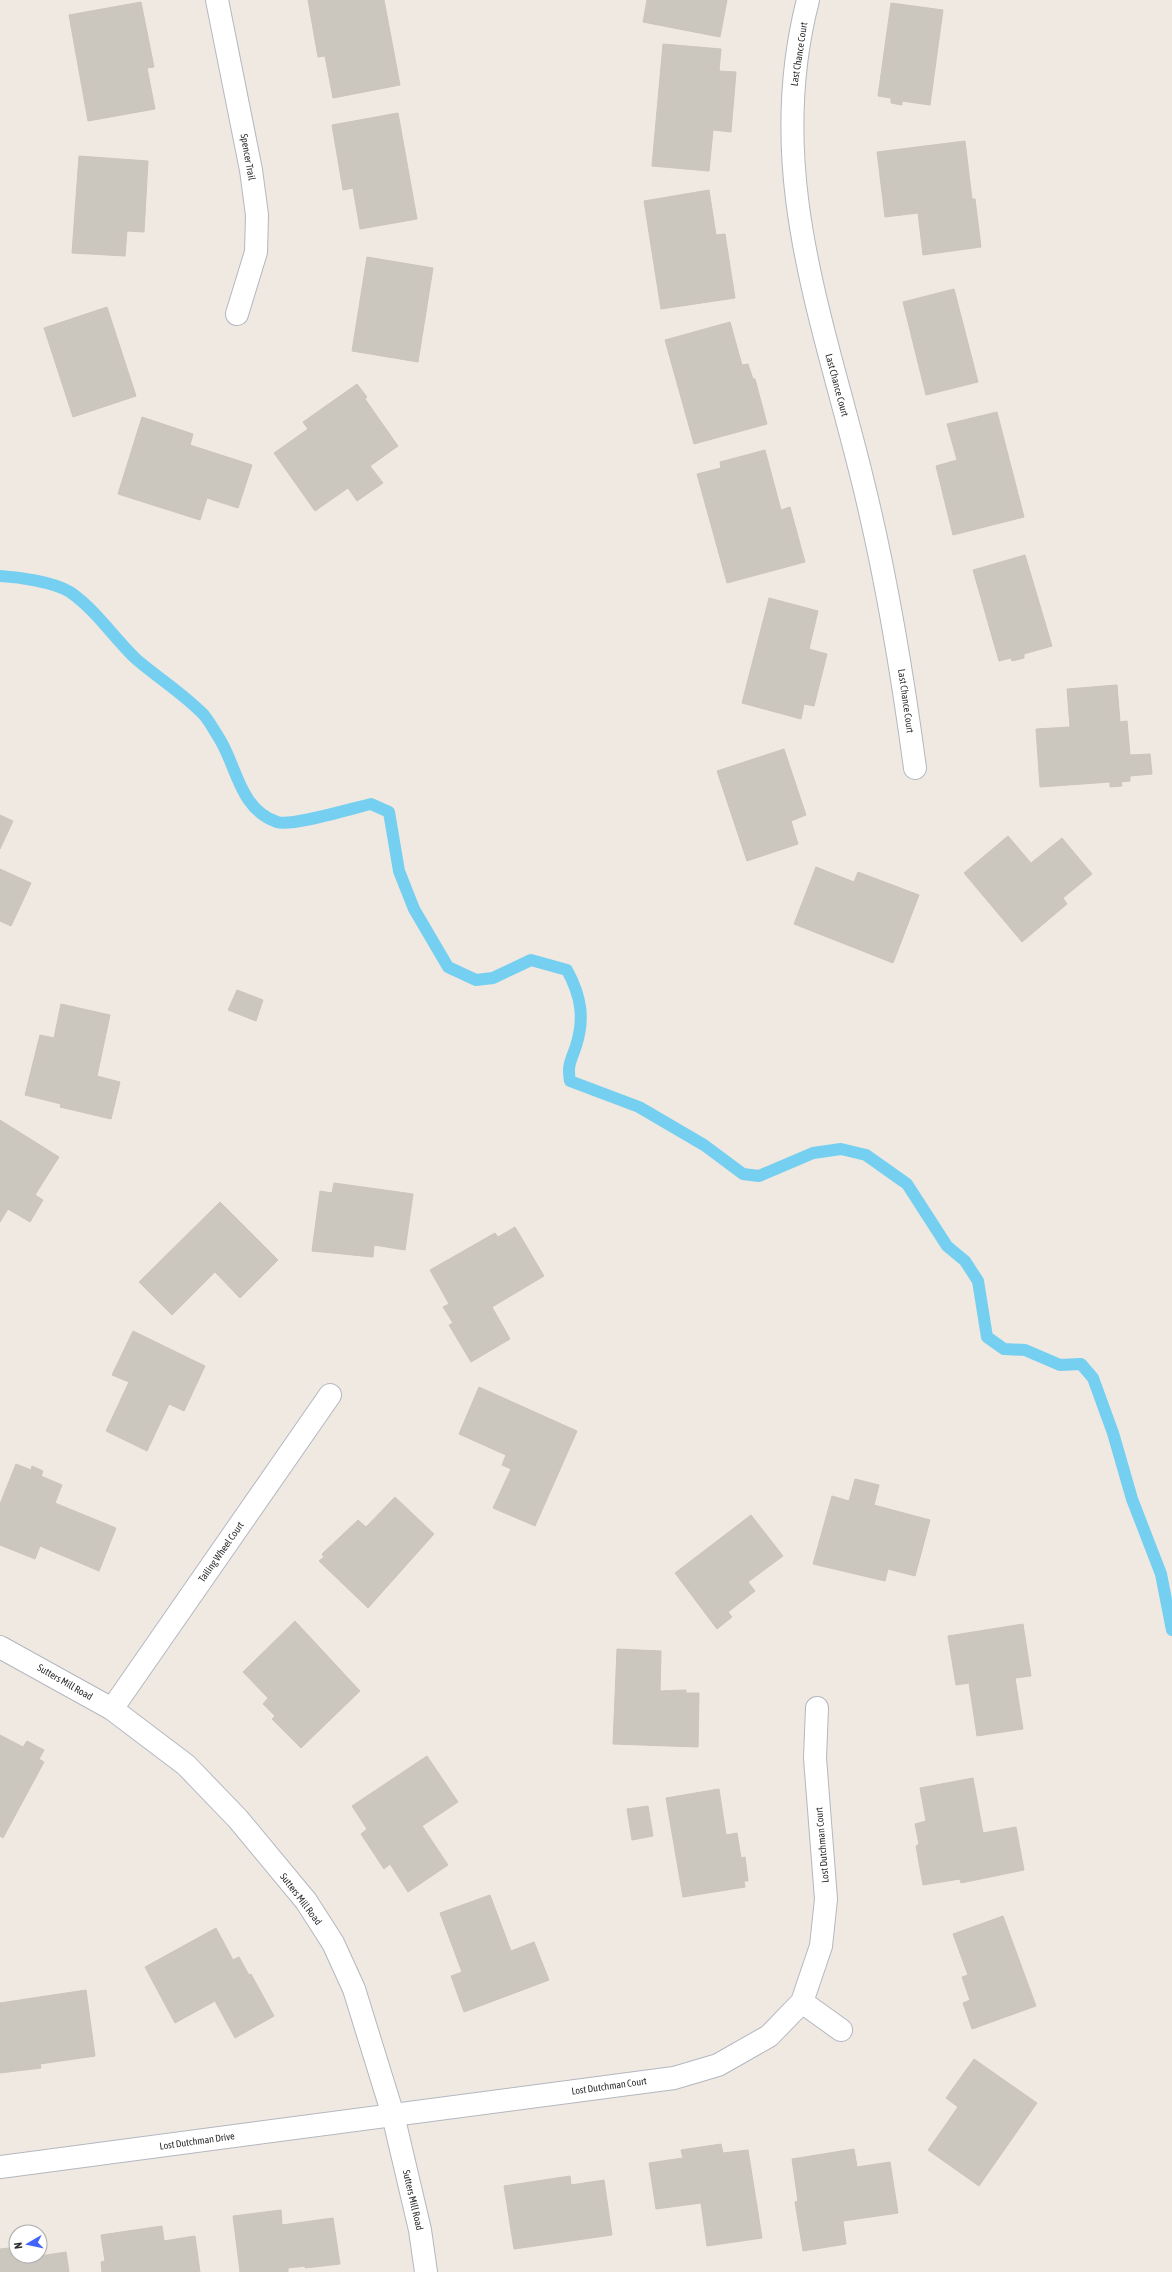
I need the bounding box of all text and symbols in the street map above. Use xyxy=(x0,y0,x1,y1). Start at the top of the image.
street label: Last Chance Court xyxy=(789,21,809,87)
street label: Spencer Trail xyxy=(239,133,258,181)
street label: Last Chance Court xyxy=(823,352,851,418)
street label: Last Chance Court xyxy=(896,668,916,734)
street label: Tailing Wheel Court xyxy=(196,1520,246,1584)
street label: Sutters Mill Road xyxy=(35,1662,95,1702)
street label: Lost Dutchman Court xyxy=(813,1807,831,1883)
street label: Sutters Mill Road xyxy=(278,1871,324,1927)
street label: Lost Dutchman Court xyxy=(571,2075,647,2097)
street label: Lost Dutchman Drive xyxy=(159,2130,236,2152)
street label: Sutters Mill Road xyxy=(401,2169,425,2232)
north arrow xyxy=(8,2224,48,2264)
text: N xyxy=(12,2241,25,2250)

